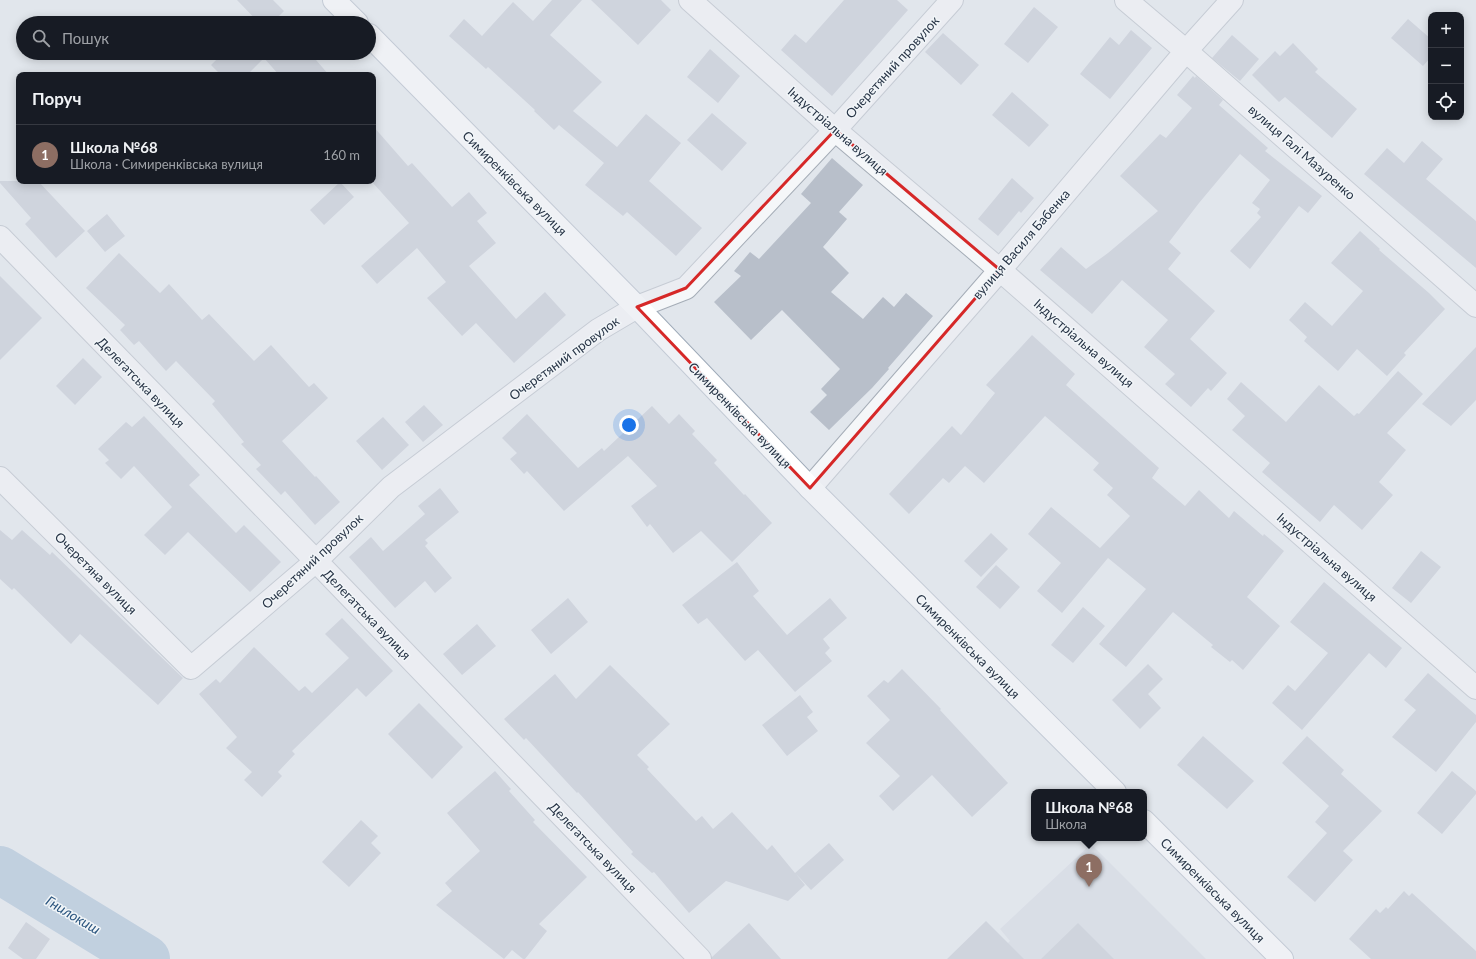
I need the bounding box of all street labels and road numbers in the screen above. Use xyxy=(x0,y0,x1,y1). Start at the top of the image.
street label: Очеретяний провулок xyxy=(842,12,942,122)
street label: Індустріальна вулиця xyxy=(785,83,891,179)
street label: вулиця Галі Мазуренко xyxy=(1245,101,1359,203)
street label: Симиренківська вулиця xyxy=(459,127,571,239)
street label: вулиця Василя Бабенка xyxy=(969,186,1073,302)
street label: Індустріальна вулиця xyxy=(1031,295,1137,391)
street label: Очеретяний провулок xyxy=(506,312,622,403)
street label: Делегатська вулиця xyxy=(94,333,188,431)
street label: Симиренківська вулиця xyxy=(685,359,795,471)
street label: Індустріальна вулиця xyxy=(1274,509,1380,605)
street label: Очеретяний провулок xyxy=(258,510,366,612)
street label: Очеретяна вулиця xyxy=(52,529,140,617)
street label: Делегатська вулиця xyxy=(320,565,414,663)
street label: Симиренківська вулиця xyxy=(912,590,1024,702)
street label: Делегатська вулиця xyxy=(546,798,640,896)
street label: Симиренківська вулиця xyxy=(1157,834,1269,946)

